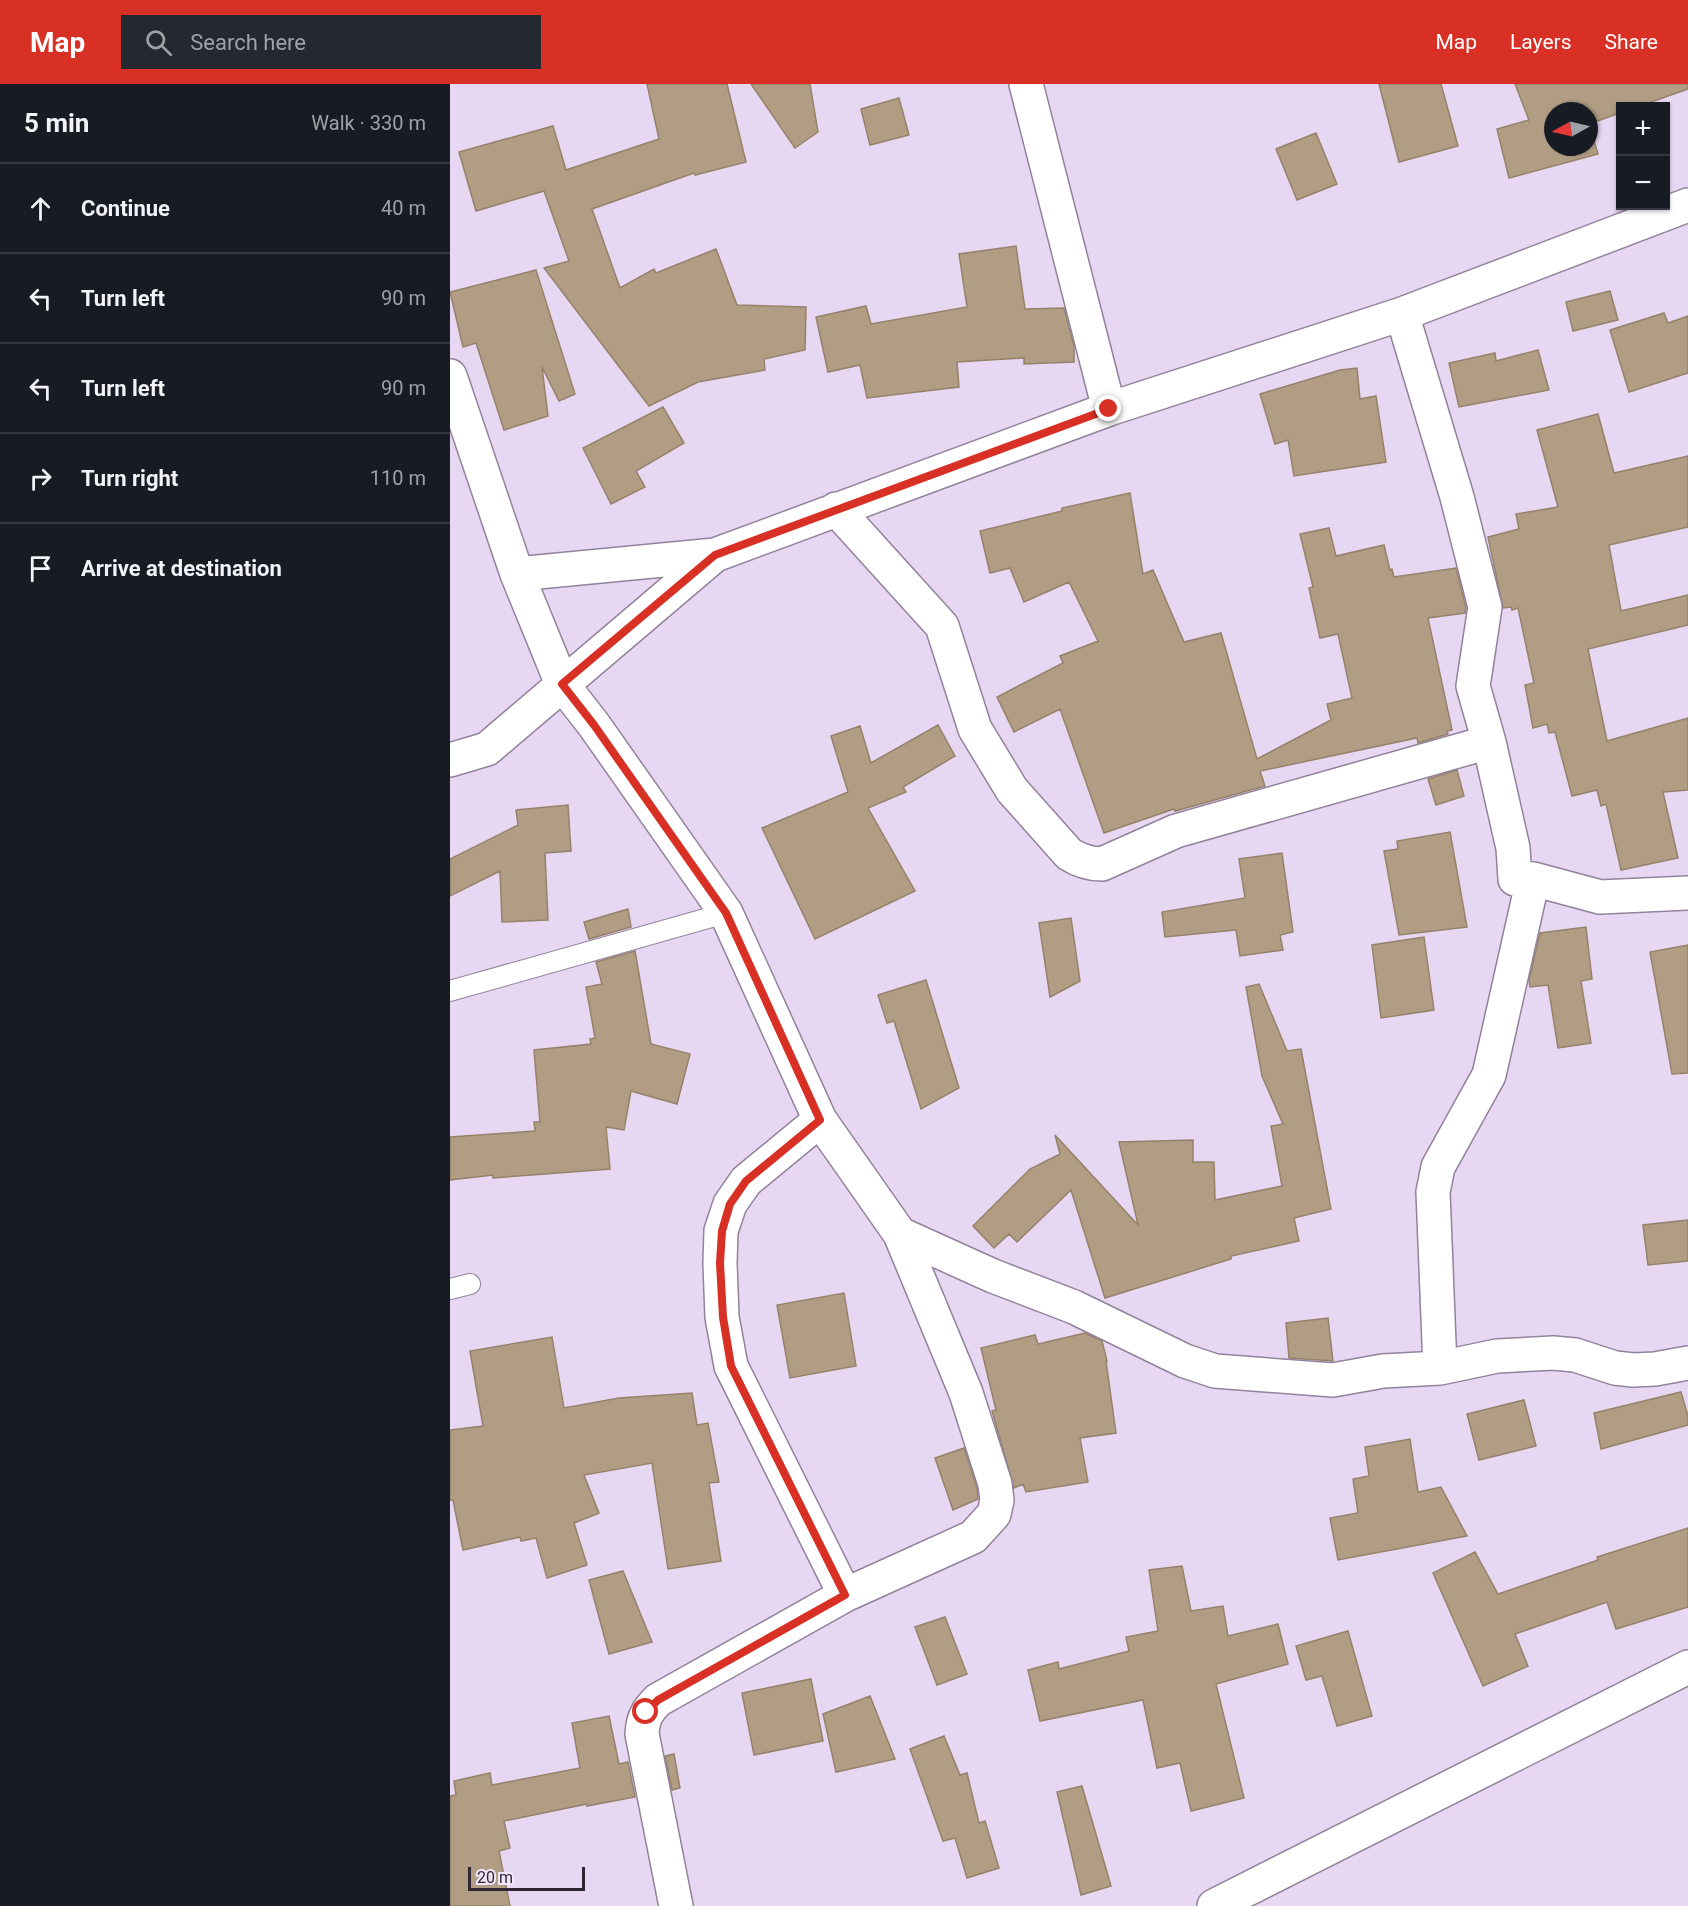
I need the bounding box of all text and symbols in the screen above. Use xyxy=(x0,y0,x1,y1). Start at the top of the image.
search box xyxy=(121,15,541,69)
text: Map xyxy=(30,26,85,59)
icon: search xyxy=(142,26,175,59)
text: Search here xyxy=(190,30,306,55)
text: Map xyxy=(1435,30,1477,54)
text: Layers xyxy=(1510,30,1571,54)
text: Share xyxy=(1604,30,1658,54)
north arrow xyxy=(1544,102,1598,156)
map controls xyxy=(1616,102,1670,210)
button: + xyxy=(1616,102,1670,156)
text: 5 min xyxy=(24,108,89,138)
text: Walk · 330 m xyxy=(311,111,426,135)
button: − xyxy=(1616,156,1670,210)
icon: ahead xyxy=(24,192,57,225)
text: Continue xyxy=(81,196,170,221)
text: 40 m xyxy=(381,196,426,220)
icon: left xyxy=(24,282,57,315)
text: Turn left xyxy=(81,286,165,311)
text: 90 m xyxy=(381,286,426,310)
icon: left xyxy=(24,372,57,405)
text: Turn left xyxy=(81,376,165,401)
text: 90 m xyxy=(381,376,426,400)
route end xyxy=(1095,395,1121,421)
icon: right xyxy=(24,462,57,495)
text: Turn right xyxy=(81,466,178,491)
text: 110 m xyxy=(370,466,426,490)
icon: arrive xyxy=(24,552,57,585)
text: Arrive at destination xyxy=(81,556,282,581)
route start xyxy=(632,1698,658,1724)
scale bar xyxy=(468,1864,585,1892)
text: 20 m xyxy=(477,1868,513,1887)

